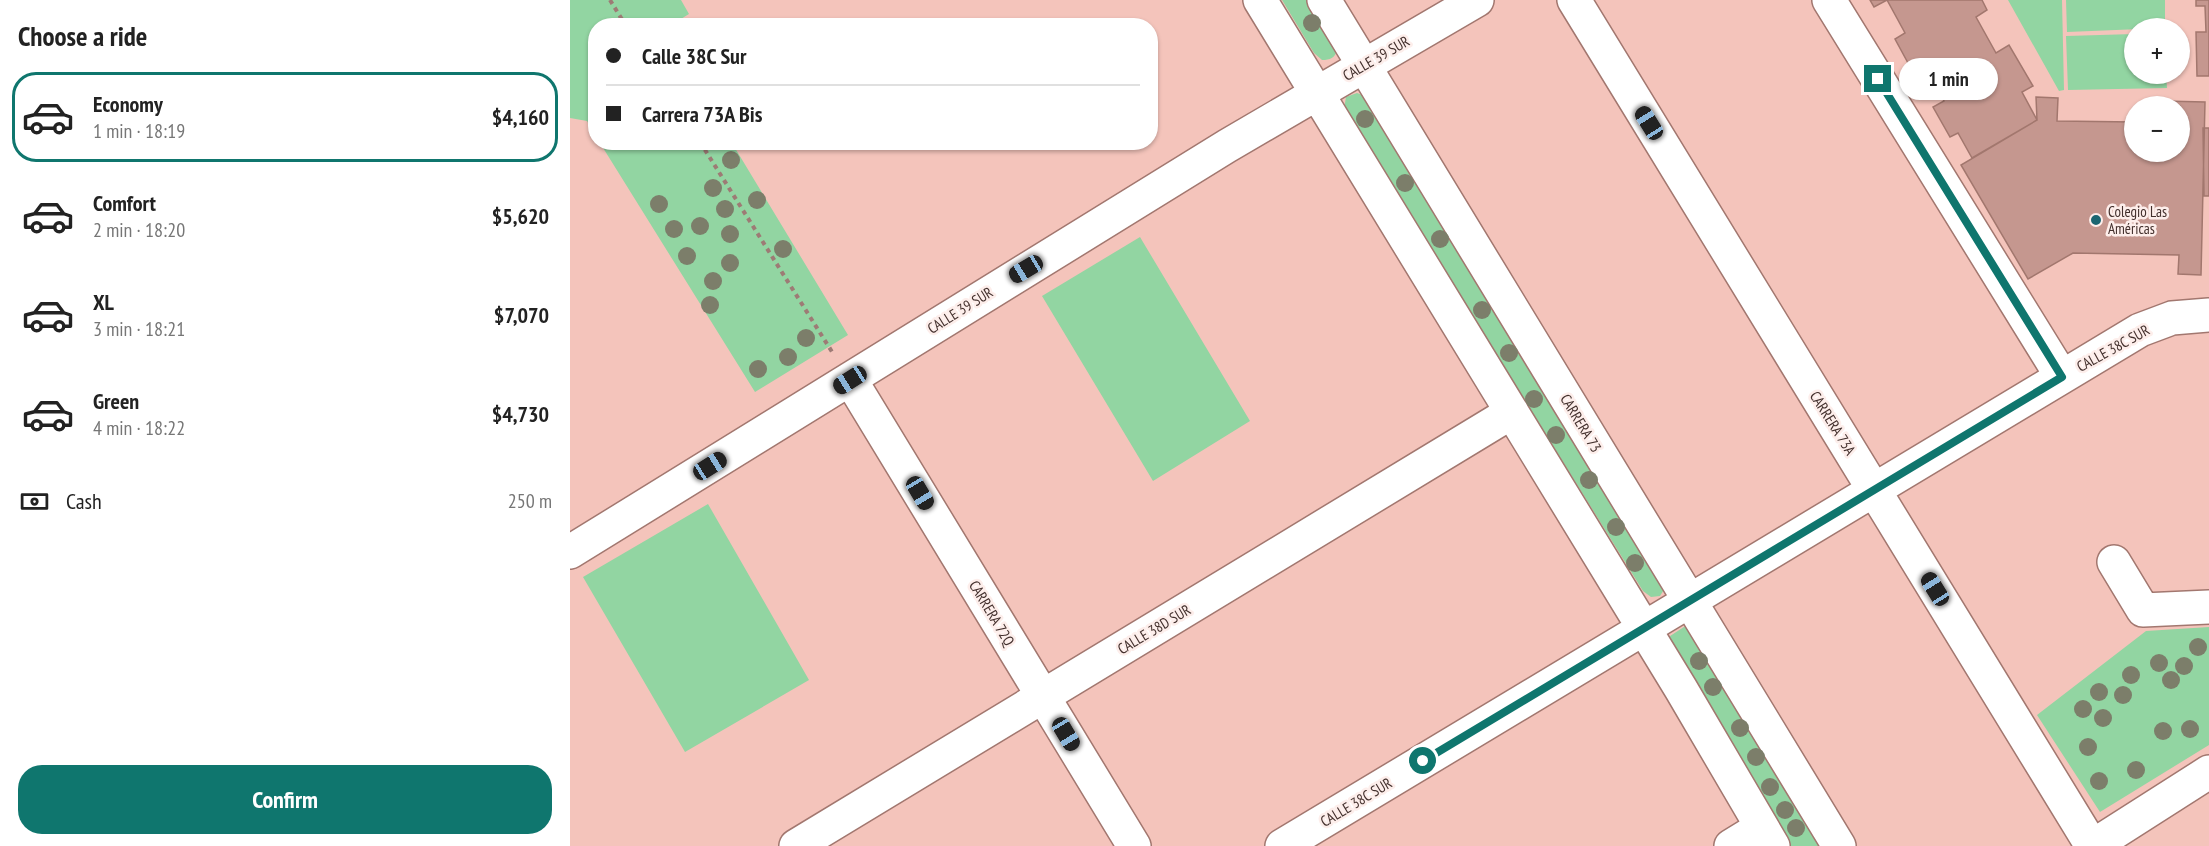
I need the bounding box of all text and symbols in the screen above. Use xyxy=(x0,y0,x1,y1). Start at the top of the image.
map controls xyxy=(2124,18,2190,162)
button: + xyxy=(2124,18,2190,84)
text: Choose a ride xyxy=(18,19,147,53)
street label: CALLE 39 SUR xyxy=(1339,31,1413,85)
text: Calle 38C Sur xyxy=(642,42,746,70)
callout: 1 min xyxy=(1899,58,1998,100)
route end xyxy=(1864,65,1891,92)
text: 1 min xyxy=(1928,66,1969,92)
icon: car xyxy=(21,90,75,144)
text: Economy xyxy=(93,90,163,118)
button: − xyxy=(2124,96,2190,162)
text: Carrera 73A Bis xyxy=(642,100,763,128)
text: $4,160 xyxy=(492,103,549,131)
car xyxy=(1632,103,1666,143)
text: 1 min · 18:19 xyxy=(93,118,185,144)
icon: car xyxy=(21,189,75,243)
text: Comfort xyxy=(93,189,156,217)
text: $5,620 xyxy=(492,202,549,230)
place label: Colegio Las Américas xyxy=(2108,202,2167,238)
marker: Colegio Las Américas xyxy=(2089,213,2103,227)
text: 2 min · 18:20 xyxy=(93,217,185,243)
car xyxy=(1006,252,1046,286)
street label: CALLE 39 SUR xyxy=(924,282,996,338)
icon: car xyxy=(21,288,75,342)
text: XL xyxy=(93,288,114,316)
text: $7,070 xyxy=(494,301,549,329)
text: 3 min · 18:21 xyxy=(93,316,185,342)
street label: CALLE 38C SUR xyxy=(2073,320,2153,376)
car xyxy=(830,363,870,397)
icon: car xyxy=(21,387,75,441)
text: Green xyxy=(93,387,139,415)
street label: CARRERA 73A xyxy=(1806,388,1861,459)
street label: CARRERA 73 xyxy=(1556,390,1606,456)
text: $4,730 xyxy=(492,400,549,428)
text: 4 min · 18:22 xyxy=(93,415,185,441)
car xyxy=(690,449,730,483)
car xyxy=(903,473,937,513)
icon: cash xyxy=(18,485,51,518)
text: Cash xyxy=(66,487,102,515)
text: 250 m xyxy=(508,488,552,514)
car xyxy=(1918,569,1952,609)
street label: CARRERA 72Q xyxy=(965,577,1019,650)
street label: CALLE 38D SUR xyxy=(1114,600,1194,658)
car xyxy=(1049,714,1083,754)
route start xyxy=(1409,747,1436,774)
button: Confirm xyxy=(18,765,552,834)
street label: CALLE 38C SUR xyxy=(1317,773,1395,831)

